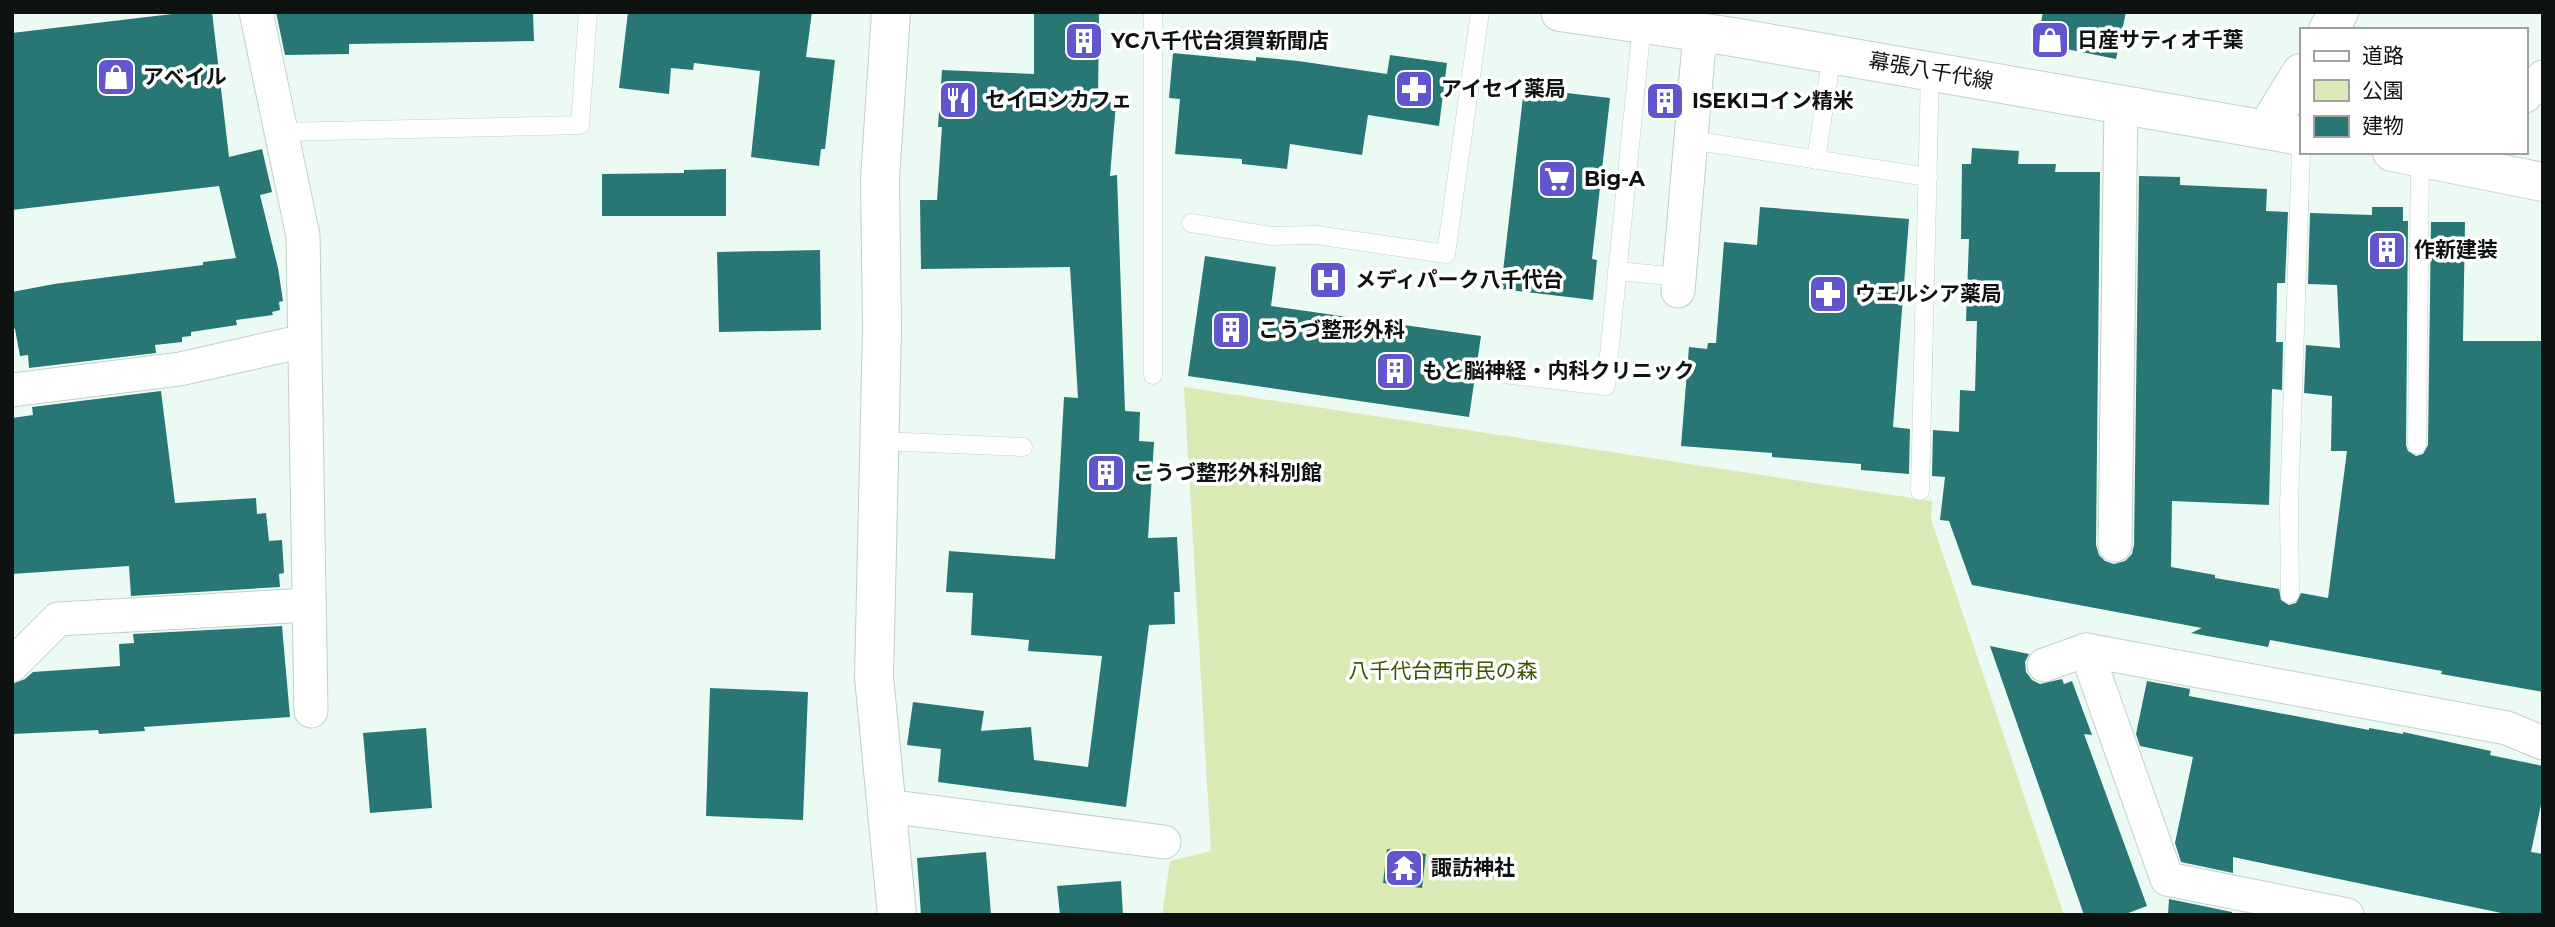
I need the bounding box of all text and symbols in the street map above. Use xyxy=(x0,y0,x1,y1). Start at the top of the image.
shop icon: 日産サティオ千葉 xyxy=(2029,19,2071,61)
building icon: YC八千代台須賀新聞店 xyxy=(1063,20,1105,62)
place label: 日産サティオ千葉 xyxy=(2077,27,2244,52)
place label: YC八千代台須賀新聞店 xyxy=(1110,28,1329,53)
legend xyxy=(2300,28,2527,154)
text: 道路 xyxy=(2362,43,2404,68)
street label: 幕張八千代線 xyxy=(1867,47,1995,94)
shop icon: アベイル xyxy=(95,56,137,98)
place label: アベイル xyxy=(143,64,227,89)
pharmacy icon: アイセイ薬局 xyxy=(1393,68,1435,110)
place label: アイセイ薬局 xyxy=(1441,76,1566,101)
text: 公園 xyxy=(2362,78,2404,103)
restaurant icon: セイロンカフェ xyxy=(937,79,979,121)
building icon: ISEKIコイン精米 xyxy=(1644,80,1686,122)
place label: セイロンカフェ xyxy=(985,87,1132,112)
place label: ISEKIコイン精米 xyxy=(1692,88,1854,113)
text: 建物 xyxy=(2362,113,2404,138)
supermarket icon: Big-A xyxy=(1536,158,1578,200)
place label: Big-A xyxy=(1584,166,1646,191)
building icon: 作新建装 xyxy=(2366,229,2408,271)
place label: 作新建装 xyxy=(2414,237,2498,262)
hospital icon: メディパーク八千代台 xyxy=(1307,259,1349,301)
place label: メディパーク八千代台 xyxy=(1355,267,1564,292)
pharmacy icon: ウエルシア薬局 xyxy=(1807,273,1849,315)
place label: ウエルシア薬局 xyxy=(1855,281,2002,306)
building icon: こうづ整形外科 xyxy=(1210,309,1252,351)
place label: こうづ整形外科 xyxy=(1258,317,1405,342)
building icon: もと脳神経・内科クリニック xyxy=(1374,350,1416,392)
place label: もと脳神経・内科クリニック xyxy=(1422,358,1695,383)
building icon: こうづ整形外科別館 xyxy=(1085,452,1127,494)
place label: こうづ整形外科別館 xyxy=(1133,460,1322,485)
park label: 八千代台西市民の森 xyxy=(1349,658,1538,683)
temple icon: 諏訪神社 xyxy=(1383,847,1425,889)
place label: 諏訪神社 xyxy=(1431,855,1515,880)

